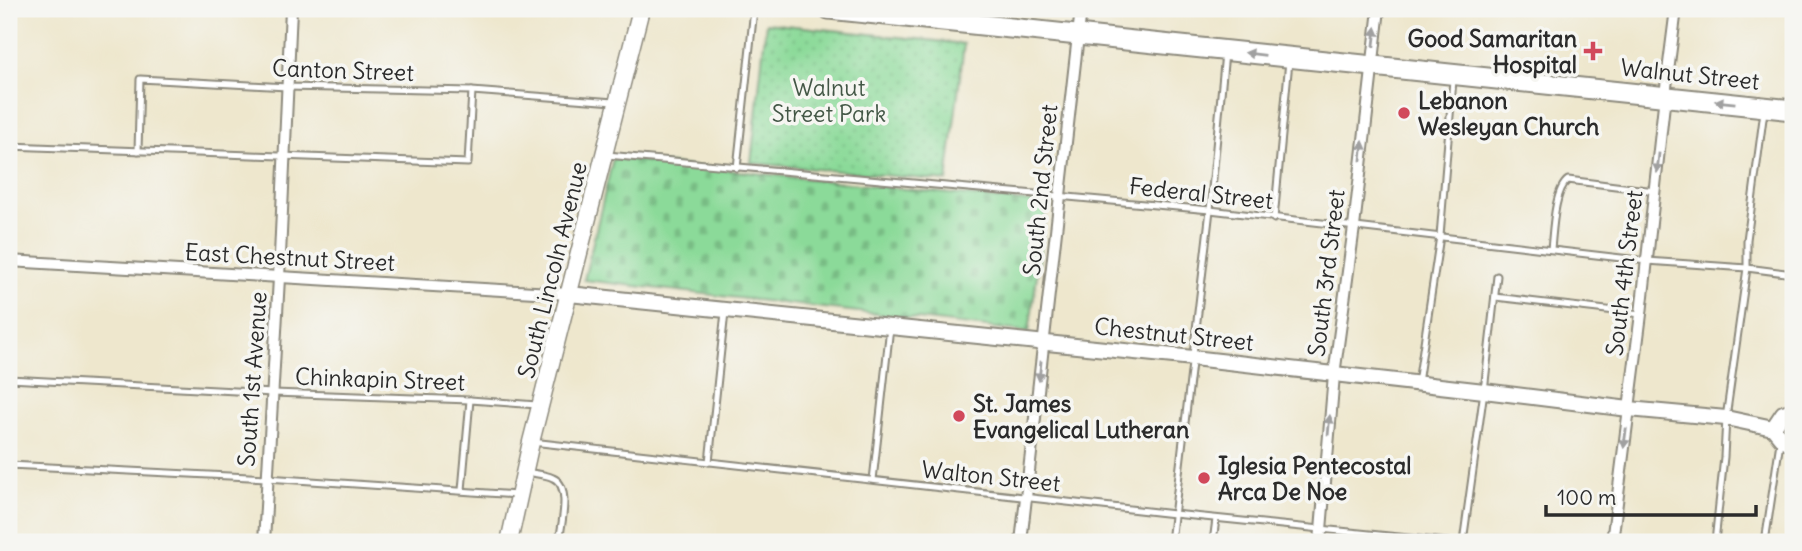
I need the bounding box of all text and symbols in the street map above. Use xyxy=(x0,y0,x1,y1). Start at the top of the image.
place label: Good Samaritan Hospital xyxy=(1408,24,1577,79)
one-way arrow xyxy=(1370,25,1381,47)
marker: Good Samaritan Hospital xyxy=(1583,41,1603,61)
one-way arrow xyxy=(1244,48,1266,59)
street label: Walnut Street xyxy=(1619,52,1761,96)
street label: Canton Street xyxy=(272,53,415,87)
park label: Walnut Street Park xyxy=(772,73,886,128)
place label: Lebanon Wesleyan Church xyxy=(1418,86,1599,141)
one-way arrow xyxy=(1714,96,1736,107)
street label: South 2nd Street xyxy=(1017,103,1063,277)
marker: Lebanon Wesleyan Church xyxy=(1396,105,1412,121)
one-way arrow xyxy=(1357,140,1368,162)
one-way arrow xyxy=(1652,152,1663,174)
street label: South Lincoln Avenue xyxy=(511,159,593,381)
street label: Federal Street xyxy=(1128,171,1274,215)
street label: South 3rd Street xyxy=(1301,188,1351,358)
street label: South 4th Street xyxy=(1599,188,1649,358)
street label: East Chestnut Street xyxy=(184,237,396,277)
street label: South 1st Avenue xyxy=(231,290,273,468)
street label: Chestnut Street xyxy=(1093,311,1255,357)
one-way arrow xyxy=(1035,360,1046,382)
street label: Chinkapin Street xyxy=(295,362,466,396)
place label: St. James Evangelical Lutheran xyxy=(973,389,1189,444)
marker: St. James Evangelical Lutheran xyxy=(951,408,967,424)
one-way arrow xyxy=(1324,414,1335,436)
one-way arrow xyxy=(1620,427,1631,449)
place label: Iglesia Pentecostal Arca De Noe xyxy=(1218,451,1411,506)
street label: Walton Street xyxy=(920,454,1062,498)
marker: Iglesia Pentecostal Arca De Noe xyxy=(1196,470,1212,486)
scale bar xyxy=(1546,474,1756,518)
text: 100 m xyxy=(1557,484,1616,511)

